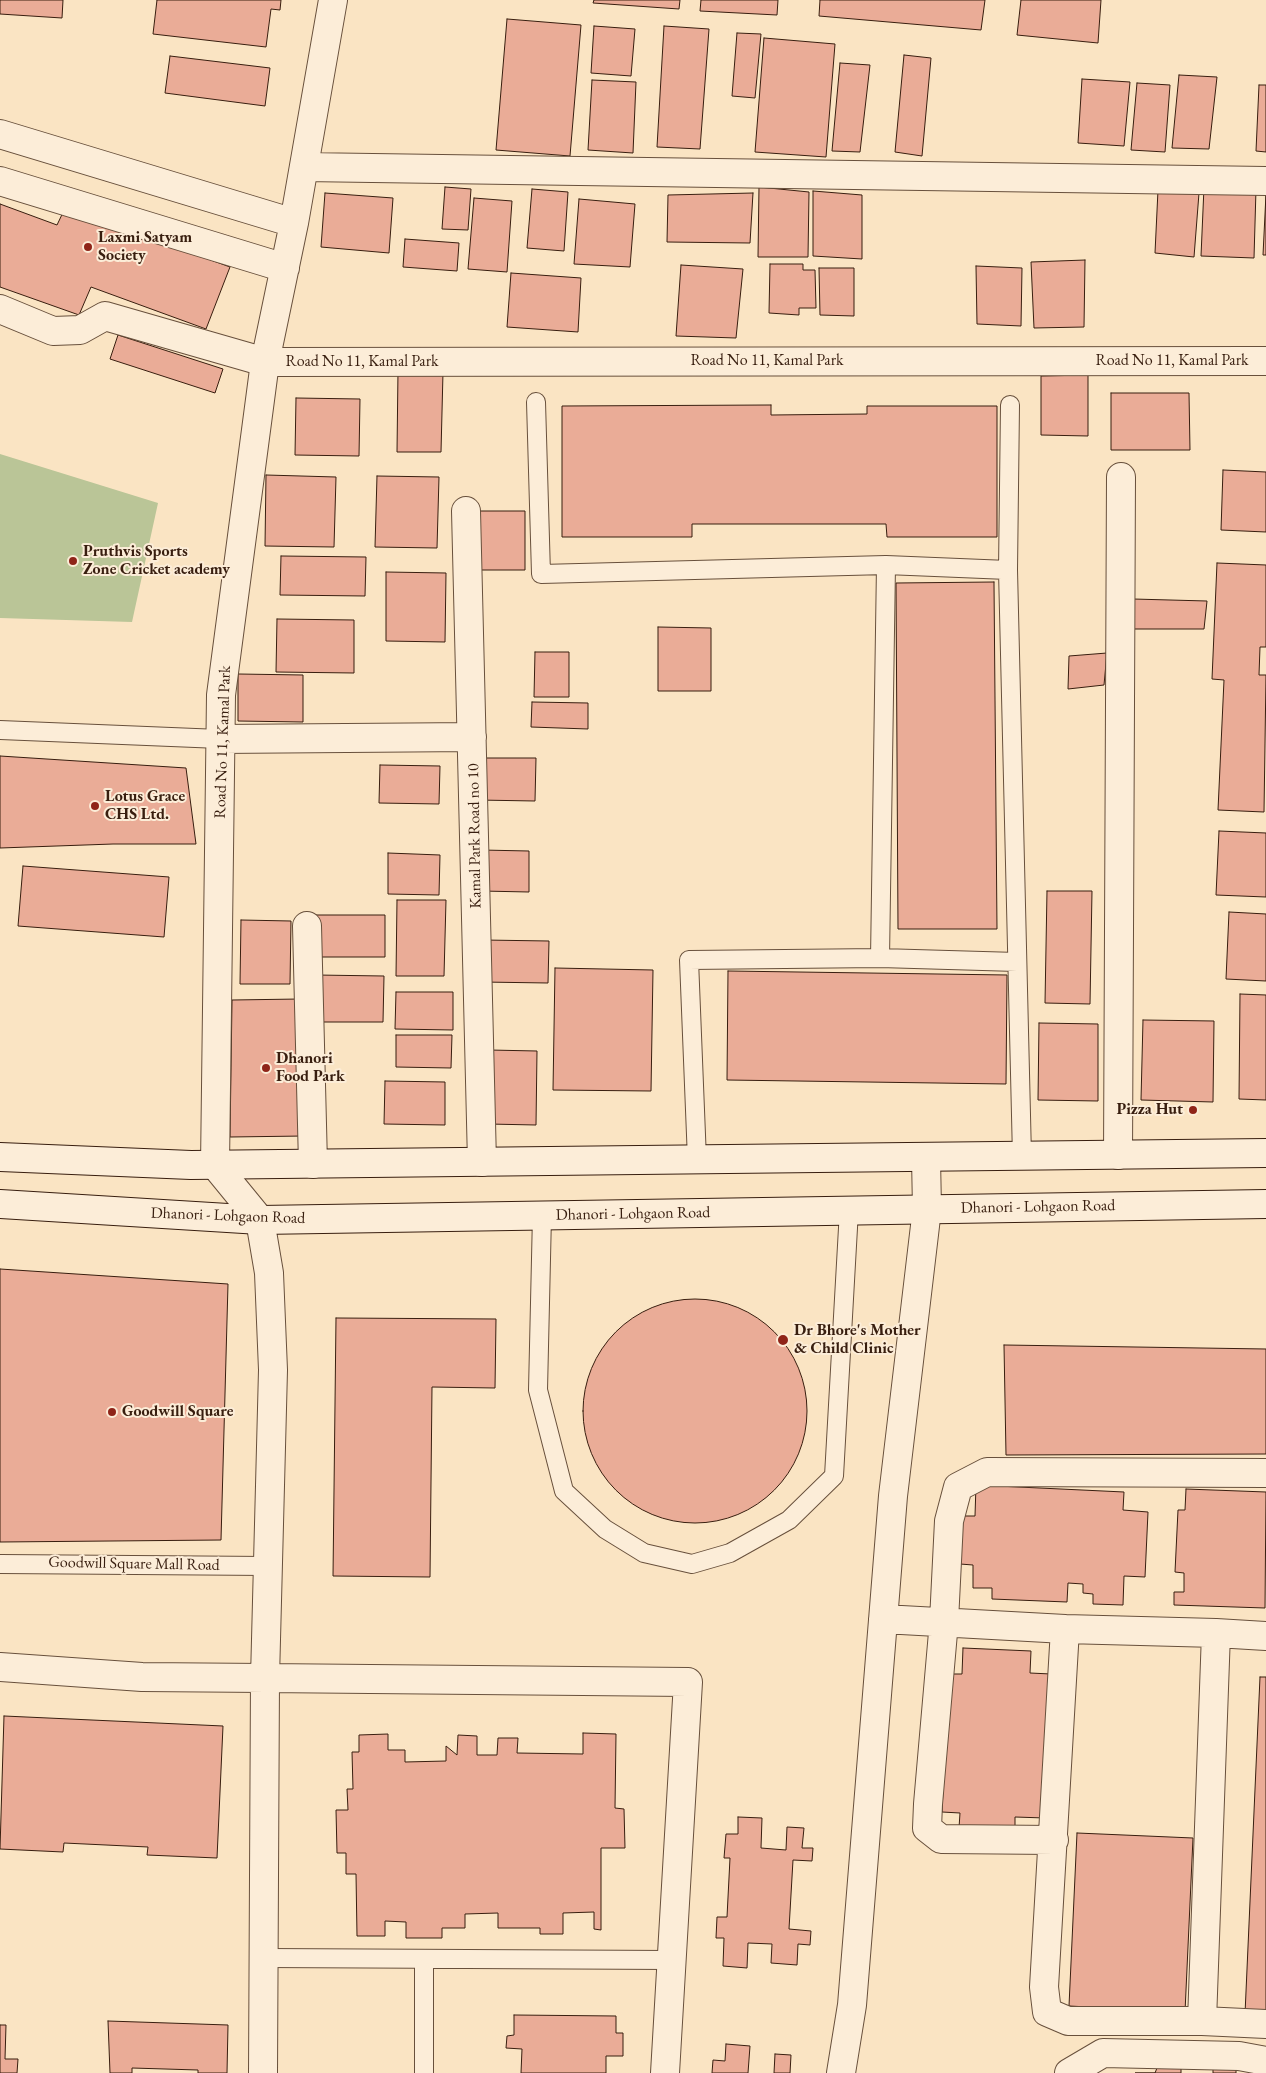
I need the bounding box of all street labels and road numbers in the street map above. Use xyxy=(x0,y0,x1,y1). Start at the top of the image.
street label: Road No 11, Kamal Park xyxy=(690,351,844,371)
street label: Road No 11, Kamal Park xyxy=(1095,351,1249,371)
street label: Road No 11, Kamal Park xyxy=(285,352,439,372)
street label: Road No 11, Kamal Park xyxy=(211,665,235,819)
street label: Kamal Park Road no 10 xyxy=(464,763,486,909)
street label: Dhanori - Lohgaon Road xyxy=(960,1196,1116,1218)
street label: Dhanori - Lohgaon Road xyxy=(555,1203,711,1225)
street label: Dhanori - Lohgaon Road xyxy=(150,1204,306,1228)
street label: Goodwill Square Mall Road xyxy=(48,1553,220,1575)

